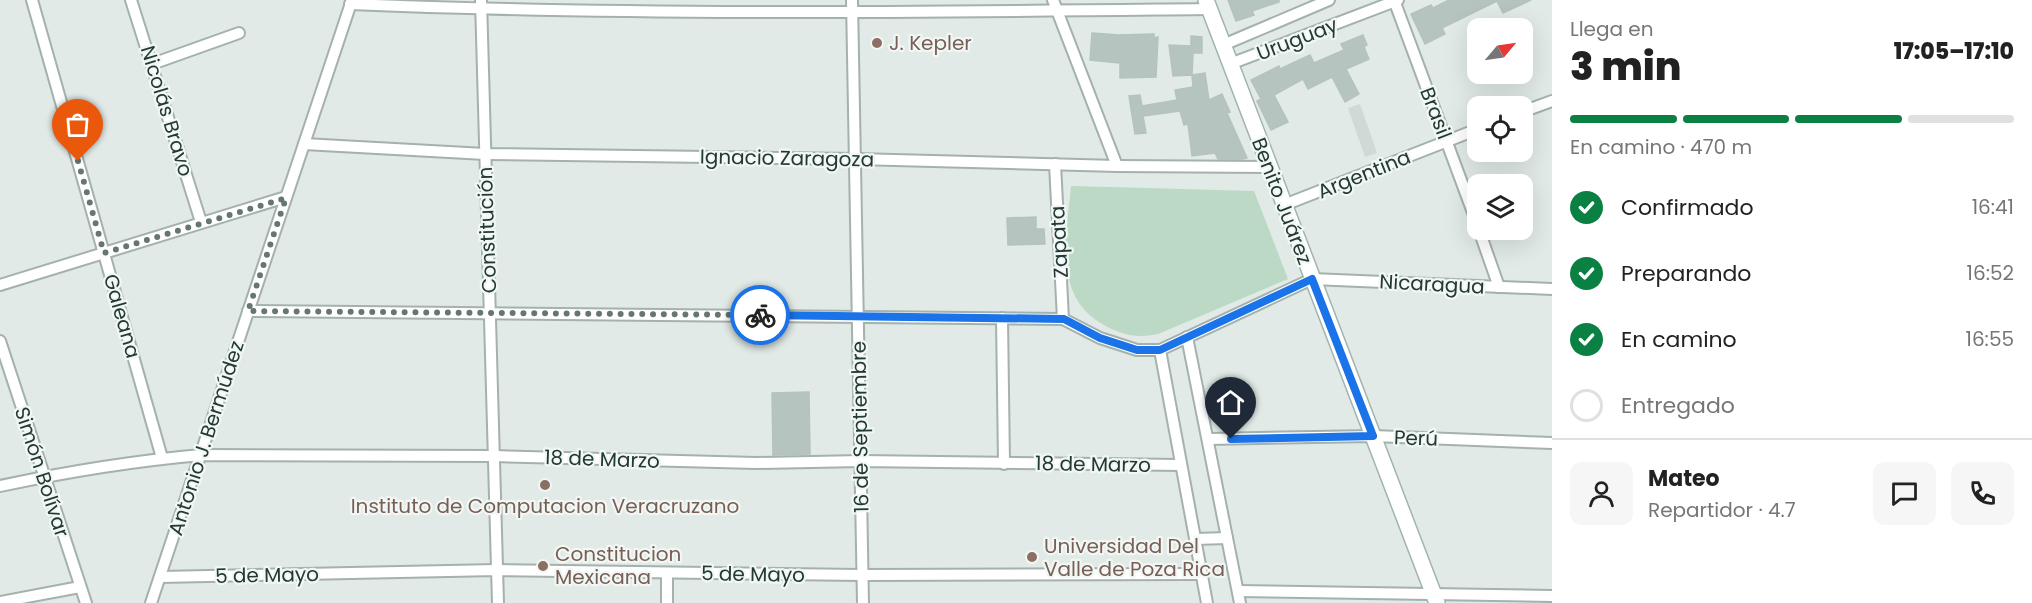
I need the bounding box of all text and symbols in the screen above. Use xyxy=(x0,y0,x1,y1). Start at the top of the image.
street label: Uruguay xyxy=(1252,11,1342,67)
text: Llega en xyxy=(1570,15,1654,43)
north arrow xyxy=(1467,18,1533,84)
map controls xyxy=(1467,18,1533,240)
place label: J. Kepler xyxy=(889,29,972,57)
marker: J. Kepler xyxy=(870,36,884,50)
text: 17:05–17:10 xyxy=(1894,36,2014,67)
text: 3 min xyxy=(1570,39,1682,94)
street label: Nicolás Bravo xyxy=(134,42,200,180)
street label: Brasil xyxy=(1413,83,1459,143)
button: locate xyxy=(1467,96,1533,162)
pin xyxy=(52,99,103,161)
icon: bag xyxy=(61,108,94,141)
text: En camino · 470 m xyxy=(1570,133,1752,161)
street label: Benito Juárez xyxy=(1245,134,1319,268)
street label: Ignacio Zaragoza xyxy=(700,142,874,174)
street label: Argentina xyxy=(1313,143,1415,205)
street label: Constitución xyxy=(471,166,503,294)
button: layers xyxy=(1467,174,1533,240)
icon: check xyxy=(1570,191,1603,224)
text: Confirmado xyxy=(1621,192,1754,223)
text: 16:41 xyxy=(1972,193,2014,221)
street label: Zapata xyxy=(1043,205,1075,279)
icon: check xyxy=(1570,257,1603,290)
text: Preparando xyxy=(1621,258,1751,289)
text: 16:52 xyxy=(1967,259,2014,287)
street label: Nicaragua xyxy=(1379,267,1485,301)
street label: Galeana xyxy=(97,271,147,361)
courier xyxy=(730,285,790,345)
icon: bike xyxy=(744,299,777,332)
icon: check xyxy=(1570,323,1603,356)
text: En camino xyxy=(1621,324,1737,355)
text: 16:55 xyxy=(1966,325,2014,353)
street label: Antonio J. Bermúdez xyxy=(161,337,251,539)
street label: 16 de Septiembre xyxy=(845,341,875,513)
pin xyxy=(1205,377,1256,439)
icon: home xyxy=(1214,386,1247,419)
text: Entregado xyxy=(1621,390,1735,421)
street label: Simón Bolívar xyxy=(8,403,76,541)
street label: Perú xyxy=(1393,423,1439,453)
street label: 18 de Marzo xyxy=(544,443,660,475)
street label: 18 de Marzo xyxy=(1035,449,1151,479)
button: person xyxy=(1570,462,1633,525)
button: chat xyxy=(1873,462,1936,525)
button: phone xyxy=(1951,462,2014,525)
text: Mateo xyxy=(1648,463,1720,494)
marker: Instituto de Computacion Veracruzano xyxy=(538,478,552,492)
place label: Instituto de Computacion Veracruzano xyxy=(351,492,739,520)
text: Repartidor · 4.7 xyxy=(1648,496,1796,524)
place label: Universidad Del Valle de Poza Rica xyxy=(1044,532,1225,583)
place label: Constitucion Mexicana xyxy=(555,540,681,591)
marker: Universidad Del Valle de Poza Rica xyxy=(1025,550,1039,564)
marker: Constitucion Mexicana xyxy=(536,559,550,573)
street label: 5 de Mayo xyxy=(701,559,805,589)
street label: 5 de Mayo xyxy=(215,560,319,590)

